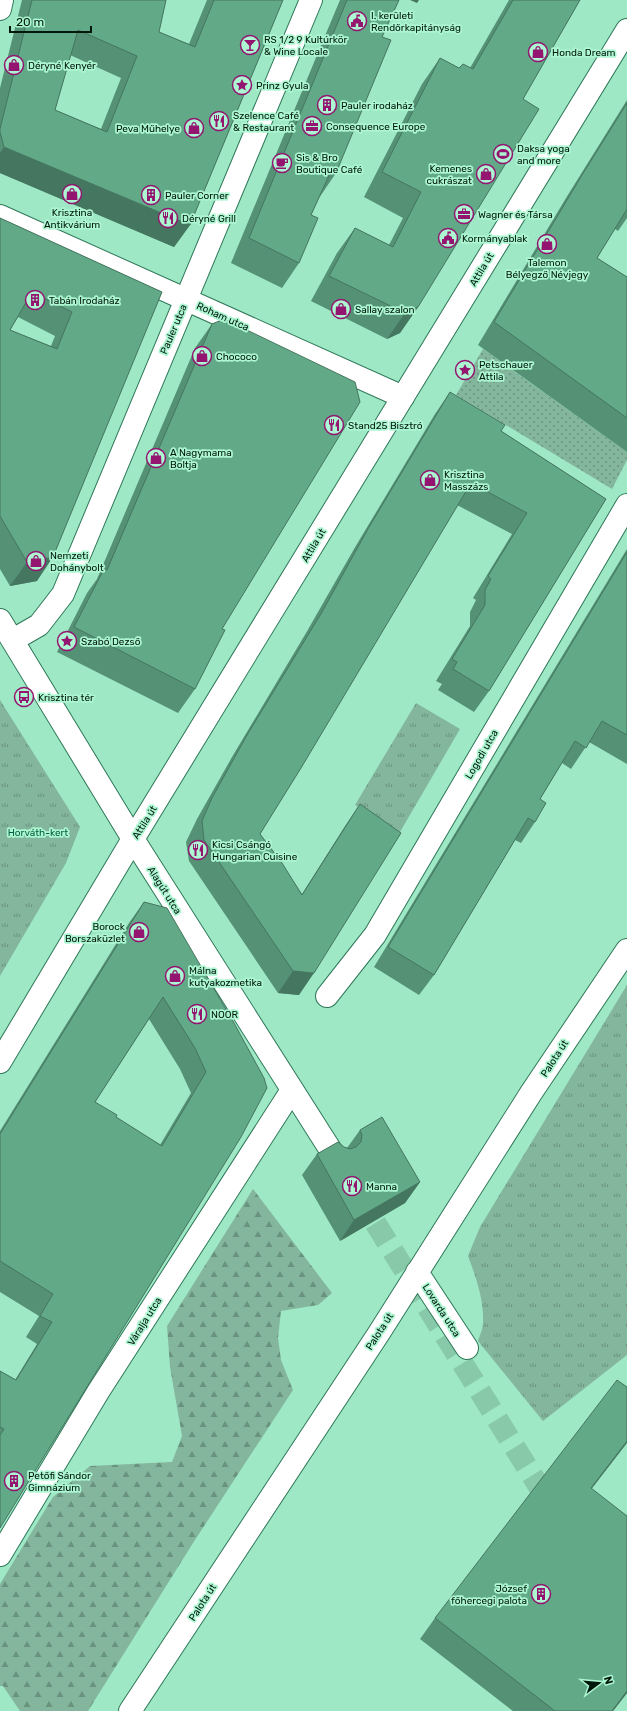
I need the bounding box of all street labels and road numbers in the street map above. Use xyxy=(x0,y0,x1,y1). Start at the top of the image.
street label: Attila út xyxy=(467,250,497,288)
street label: Roham utca xyxy=(195,300,251,334)
street label: Pauler utca xyxy=(158,303,190,356)
street label: Attila út xyxy=(299,526,329,564)
street label: Logodi utca xyxy=(463,728,501,781)
street label: Attila út xyxy=(130,804,160,841)
street label: Alagút utca xyxy=(145,864,184,917)
street label: Palota út xyxy=(538,1038,571,1079)
street label: Lovarda utca xyxy=(420,1282,463,1339)
street label: Váralja utca xyxy=(125,1295,164,1348)
street label: Palota út xyxy=(363,1311,396,1352)
street label: Palota út xyxy=(186,1582,219,1623)

